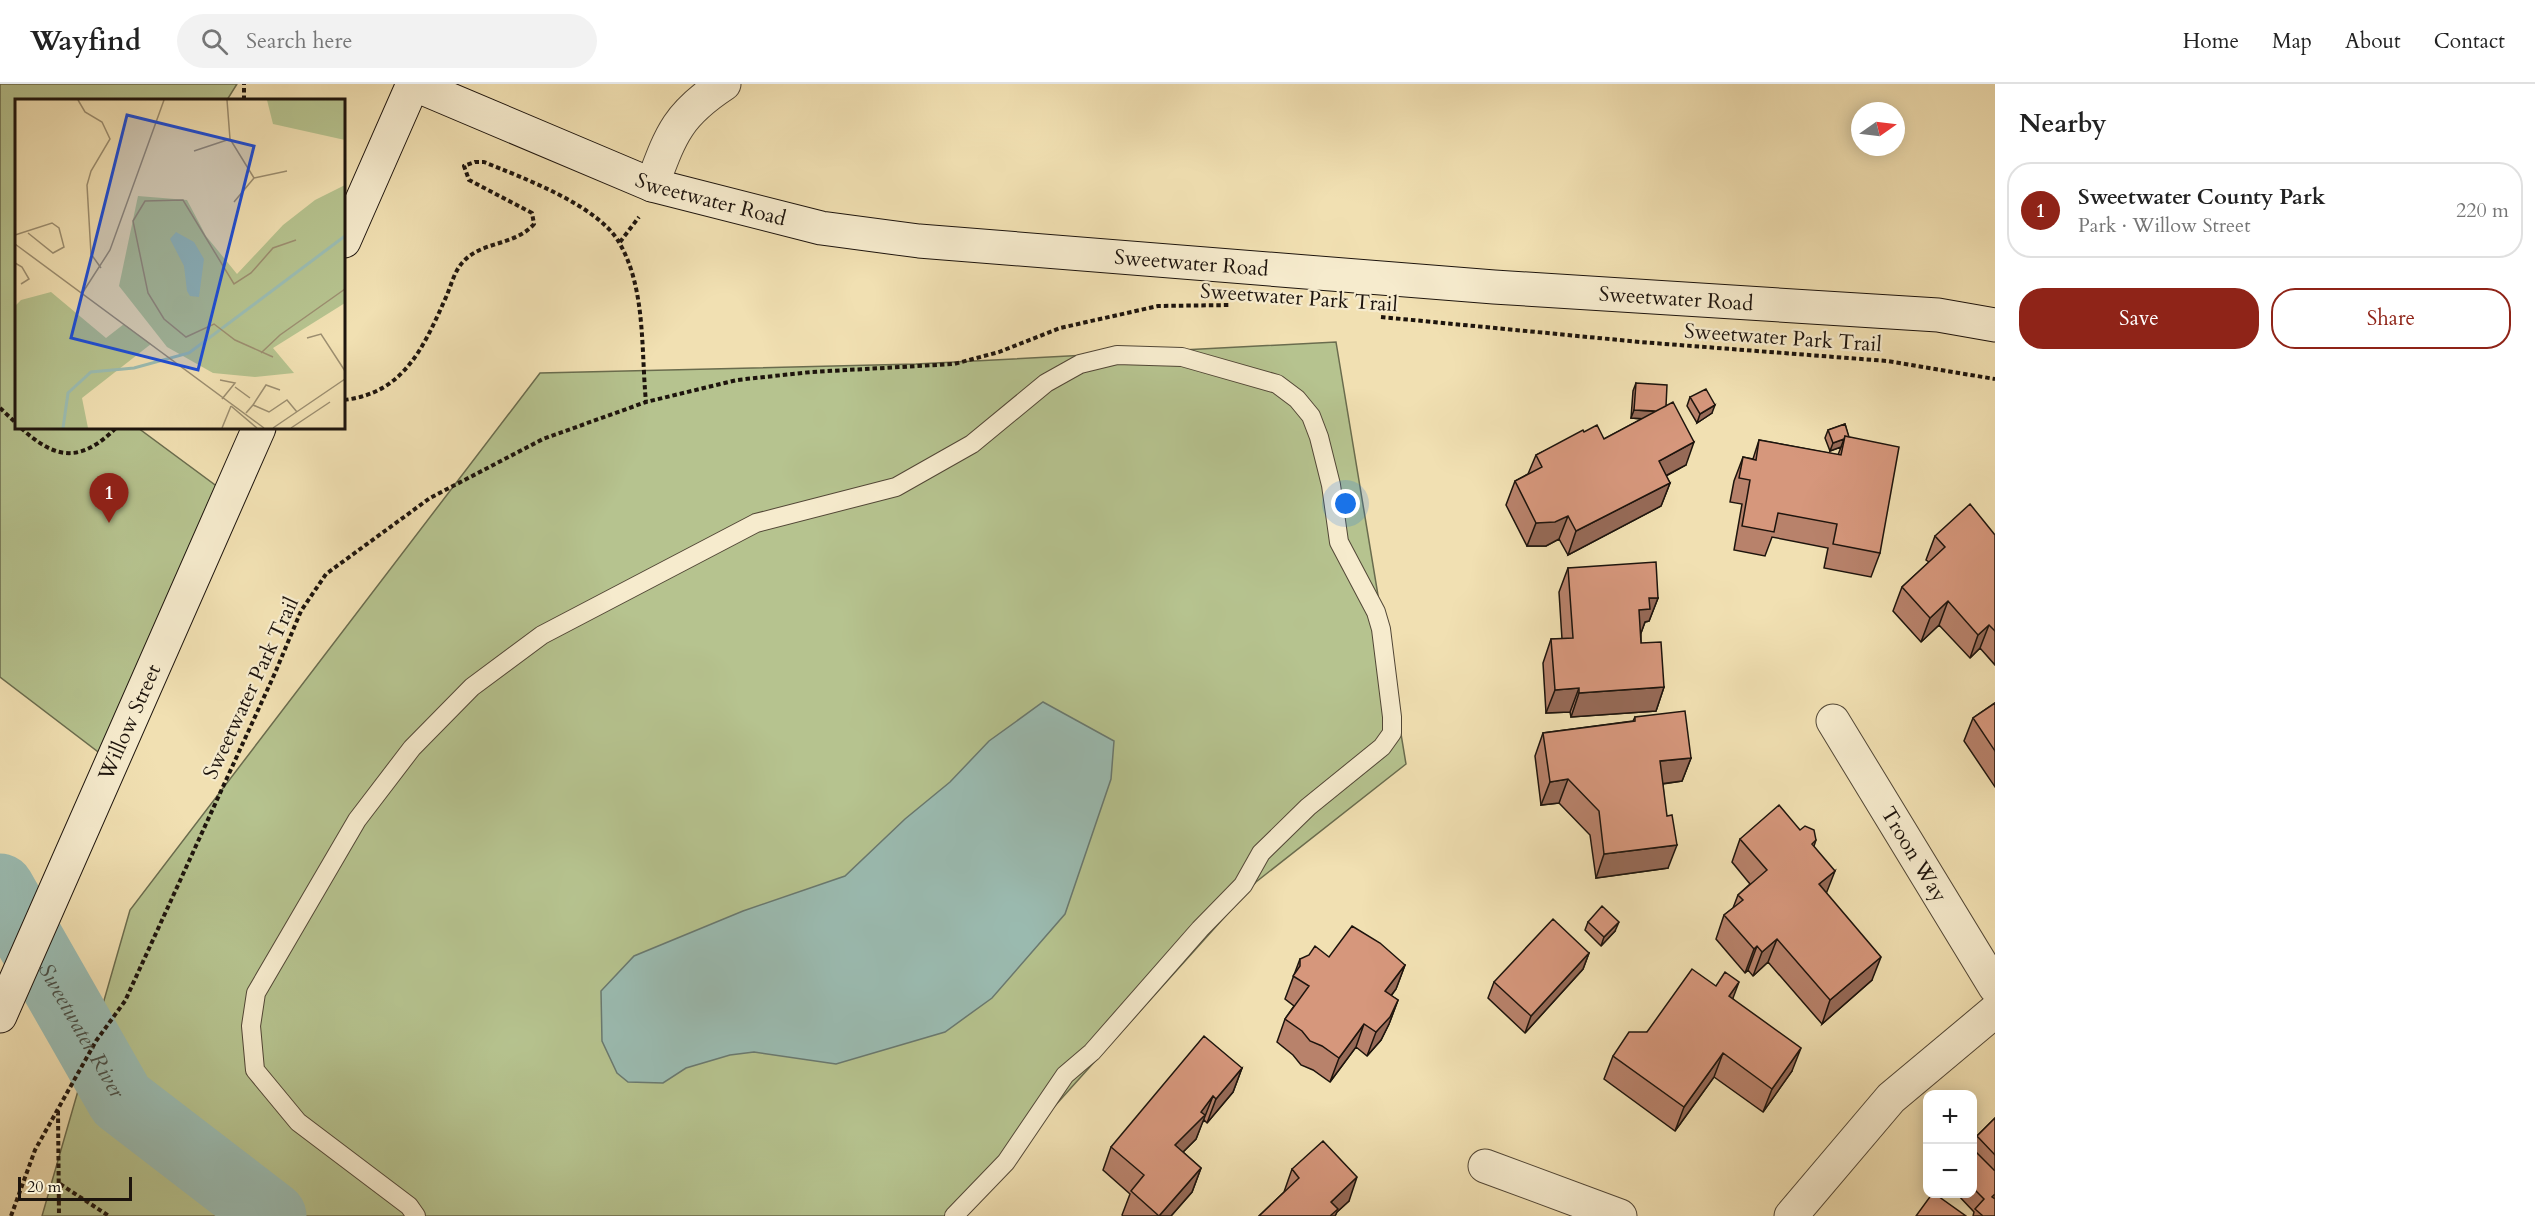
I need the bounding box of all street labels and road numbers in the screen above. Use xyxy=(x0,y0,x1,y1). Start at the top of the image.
street label: Sweetwater Road xyxy=(631,165,789,233)
street label: Sweetwater Road xyxy=(1113,242,1270,283)
street label: Sweetwater Park Trail xyxy=(1199,277,1399,319)
street label: Sweetwater Road xyxy=(1598,279,1754,318)
street label: Sweetwater Park Trail xyxy=(1683,317,1883,359)
street label: Sweetwater Park Trail xyxy=(196,592,306,784)
street label: Willow Street xyxy=(91,659,168,786)
street label: Troon Way xyxy=(1874,801,1954,907)

